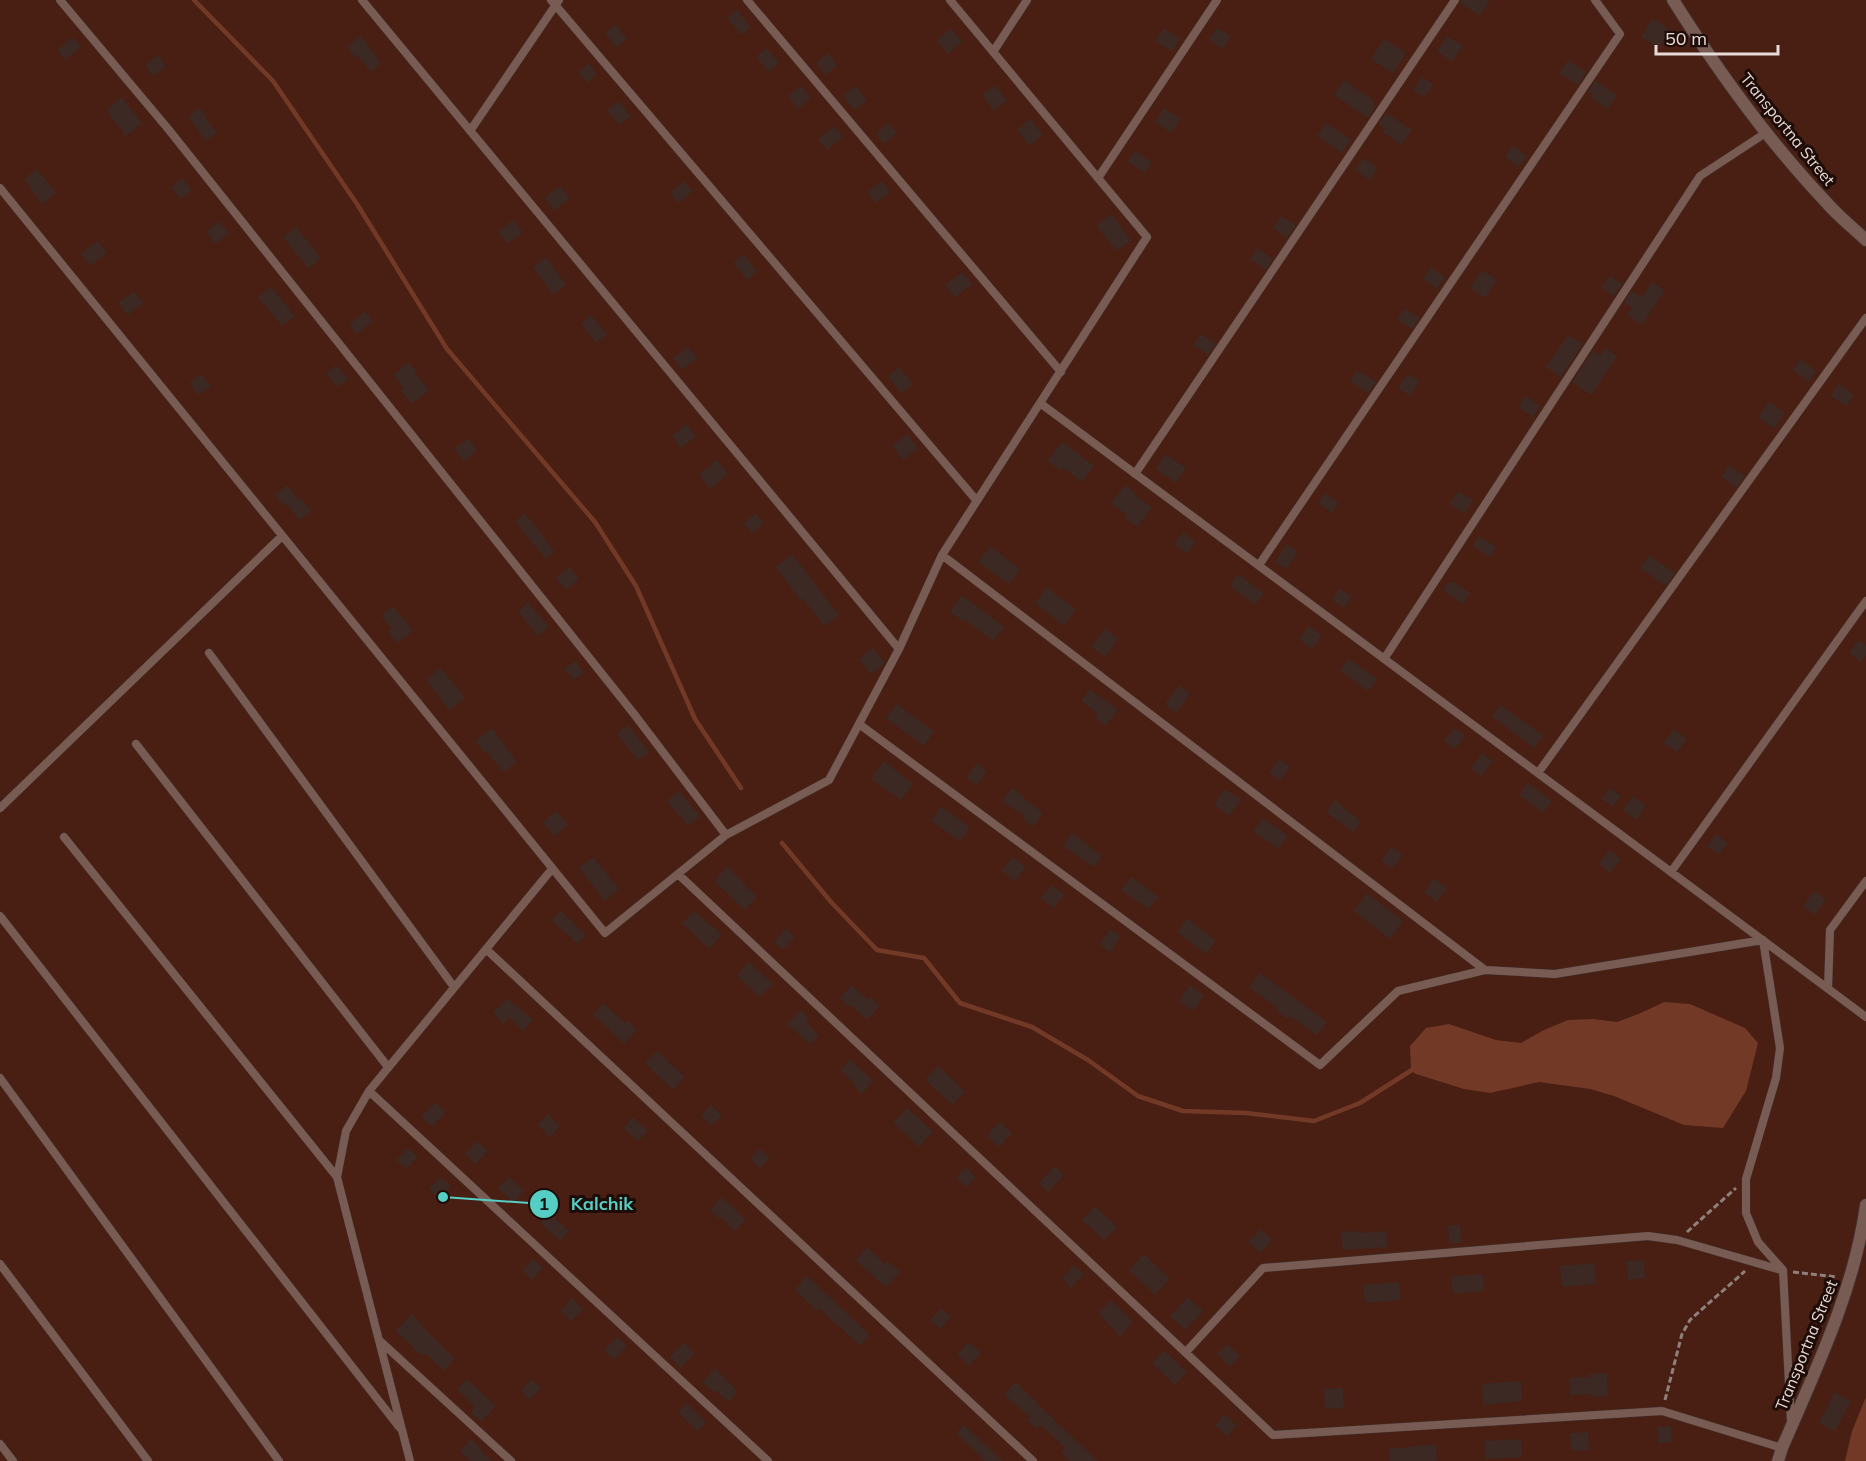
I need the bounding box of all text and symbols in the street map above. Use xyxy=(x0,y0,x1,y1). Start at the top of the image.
scale bar xyxy=(1656,18,1778,56)
text: 50 m xyxy=(1665,27,1707,50)
street label: Transportna Street xyxy=(1736,69,1840,190)
callout: Kalchik xyxy=(529,1186,646,1222)
text: 1 xyxy=(539,1192,549,1215)
text: Kalchik xyxy=(571,1192,634,1215)
street label: Transportna Street xyxy=(1771,1276,1841,1413)

